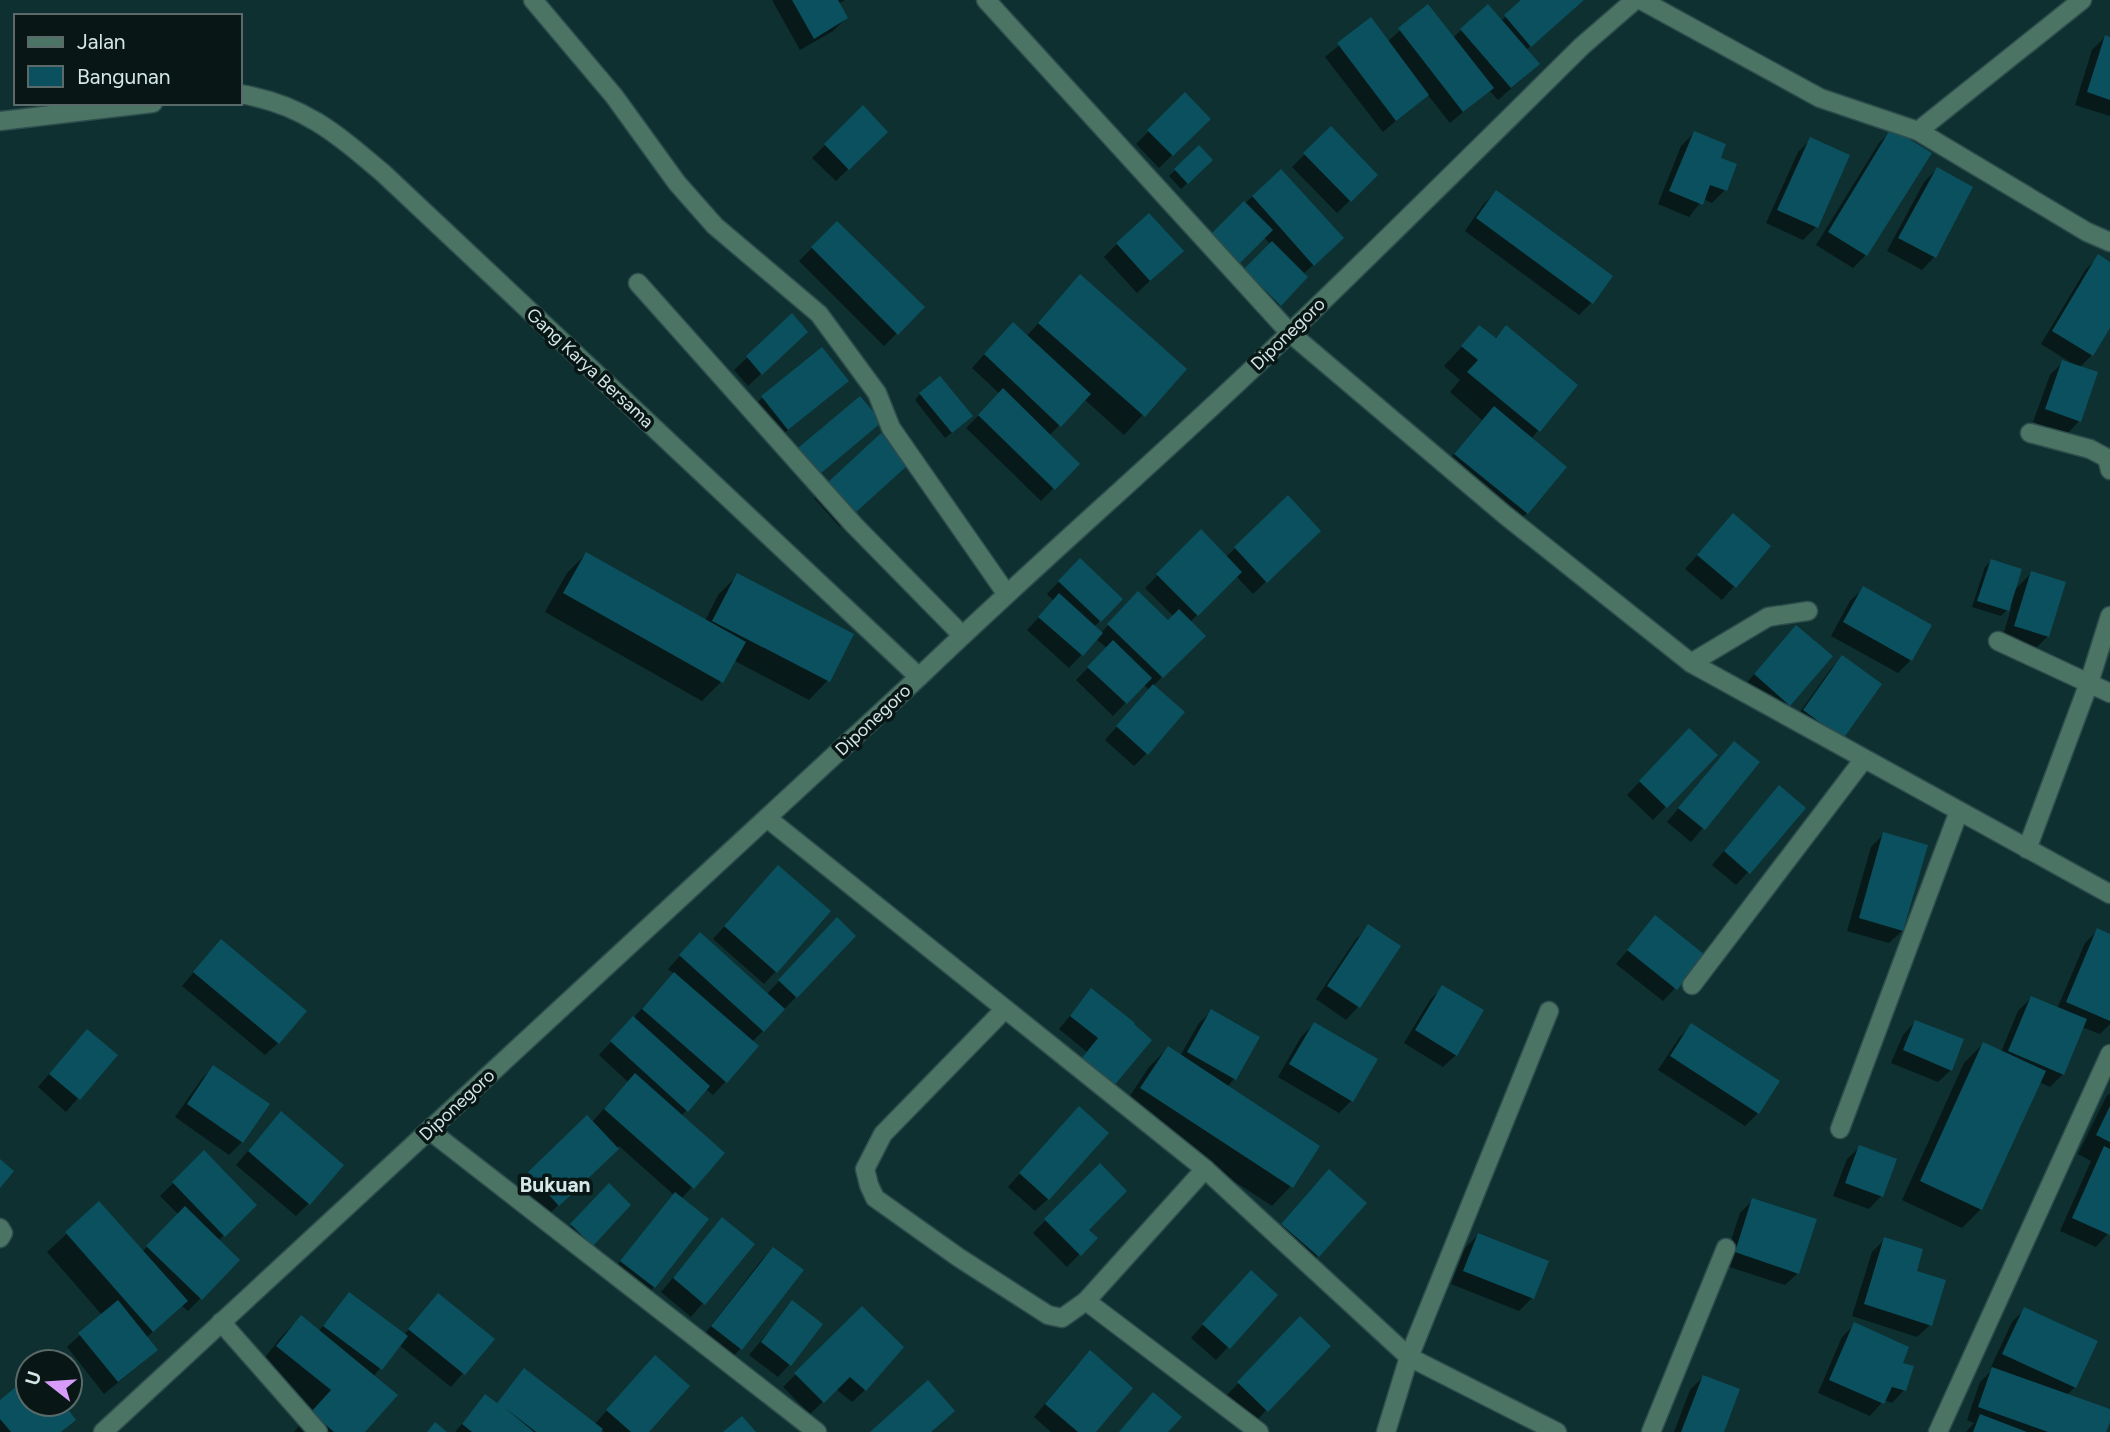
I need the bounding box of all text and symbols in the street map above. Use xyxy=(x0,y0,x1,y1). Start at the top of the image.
legend xyxy=(14,14,242,105)
text: Jalan xyxy=(77,29,126,54)
text: Bangunan xyxy=(77,64,170,89)
street label: Diponegoro xyxy=(1246,293,1330,375)
street label: Gang Karya Bersama xyxy=(522,303,658,433)
street label: Diponegoro xyxy=(831,680,915,760)
street label: Diponegoro xyxy=(415,1065,499,1145)
district label: Bukuan xyxy=(519,1172,591,1197)
north arrow xyxy=(14,1348,84,1418)
text: U xyxy=(20,1368,46,1388)

